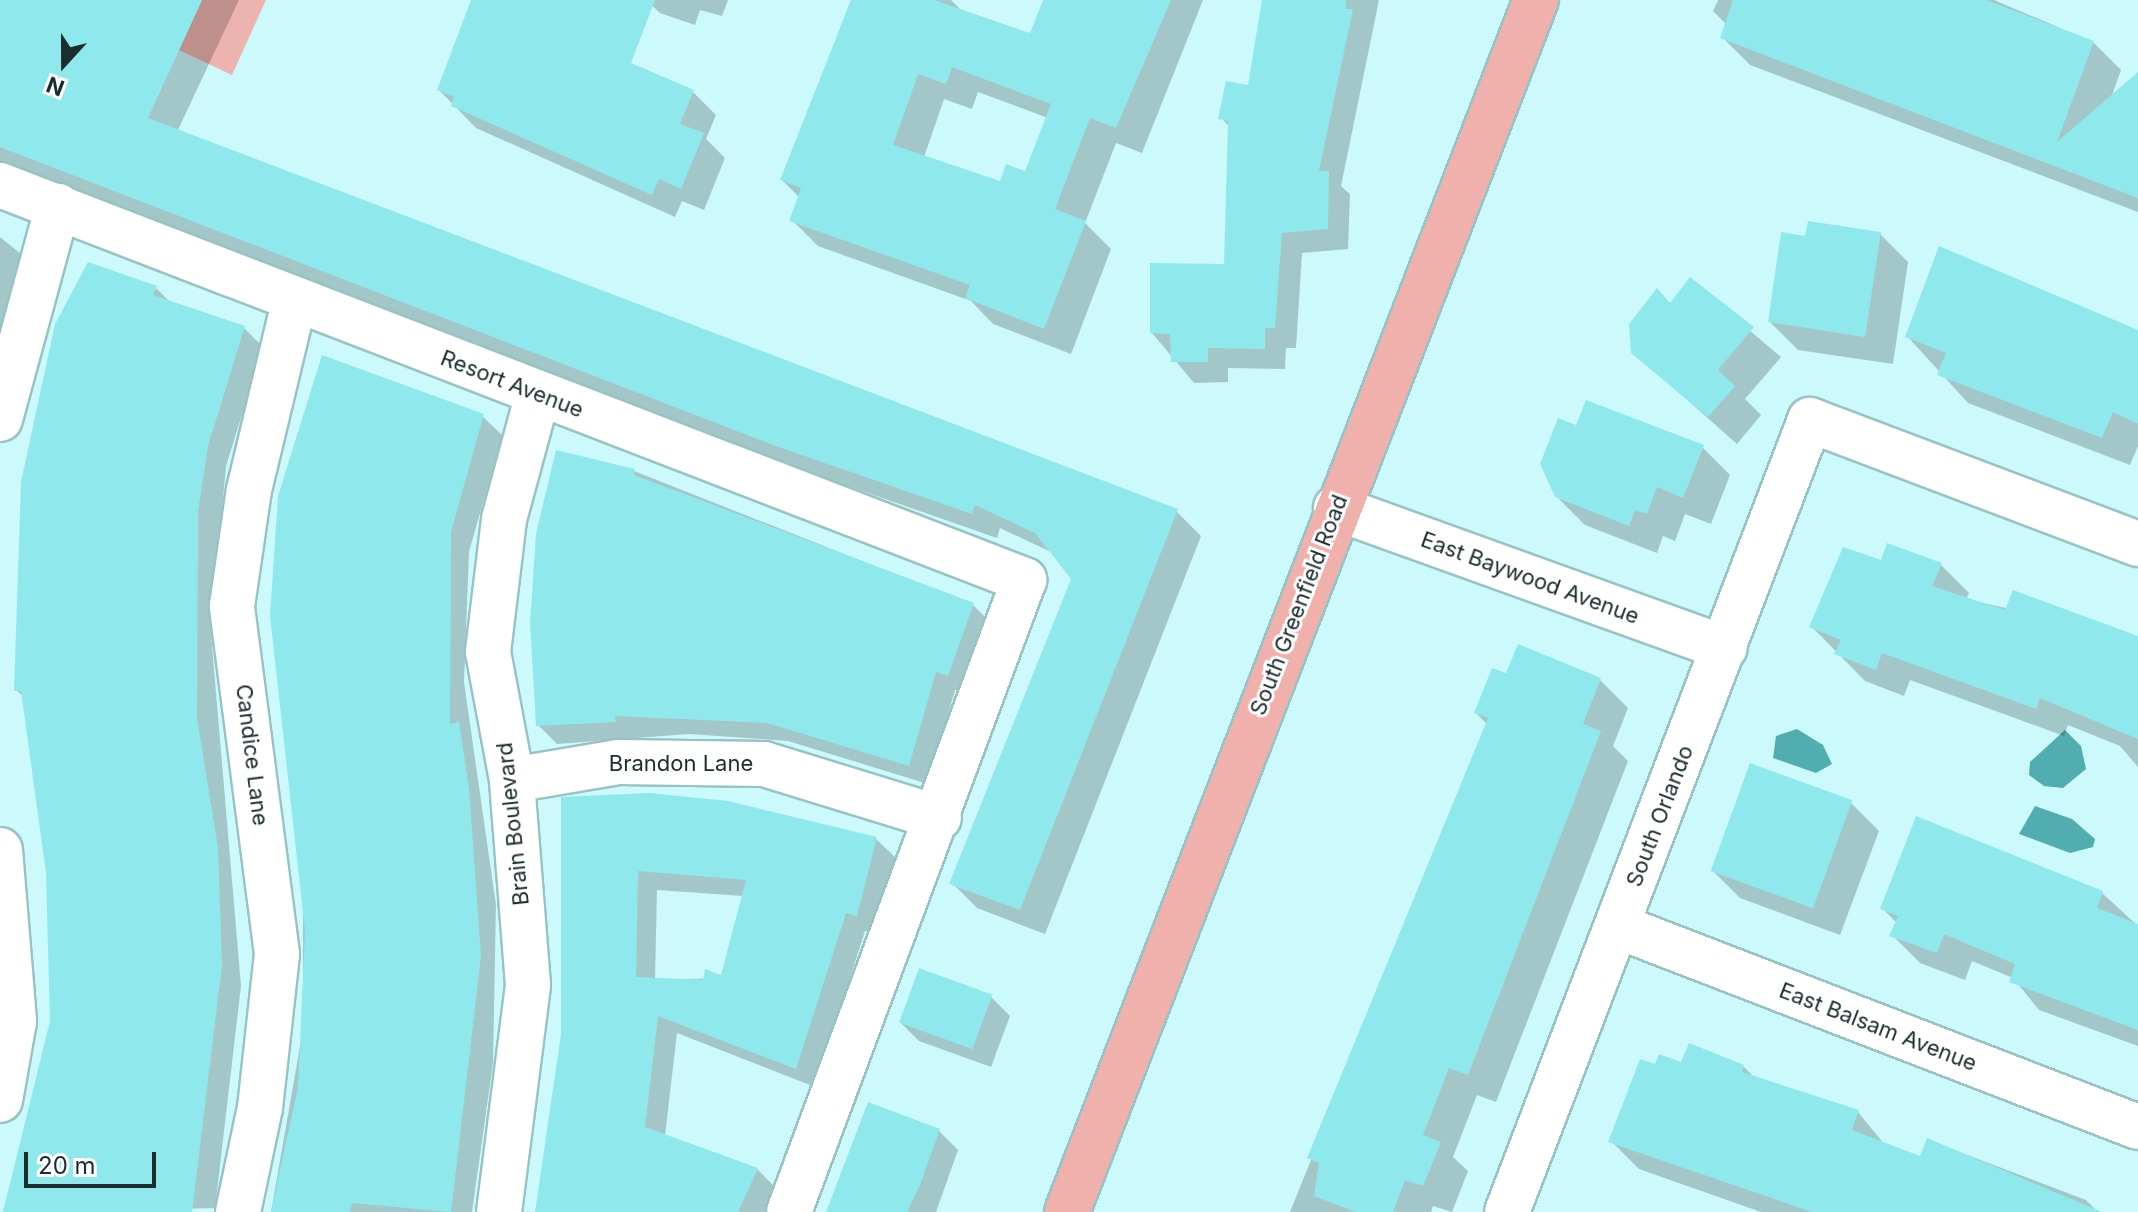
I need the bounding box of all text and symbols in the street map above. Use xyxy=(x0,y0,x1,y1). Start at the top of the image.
north arrow xyxy=(24,24,104,104)
text: N xyxy=(43,71,68,102)
street label: Resort Avenue xyxy=(437,345,587,423)
street label: South Greenfield Road xyxy=(1245,491,1353,719)
street label: East Baywood Avenue xyxy=(1417,526,1643,630)
street label: Candice Lane xyxy=(230,683,274,827)
street label: Brain Boulevard xyxy=(491,741,535,907)
street label: South Orlando xyxy=(1621,741,1699,891)
street label: Brandon Lane xyxy=(609,751,753,777)
street label: East Balsam Avenue xyxy=(1776,977,1980,1077)
scale bar xyxy=(28,1136,160,1186)
text: 20 m xyxy=(38,1151,96,1180)

